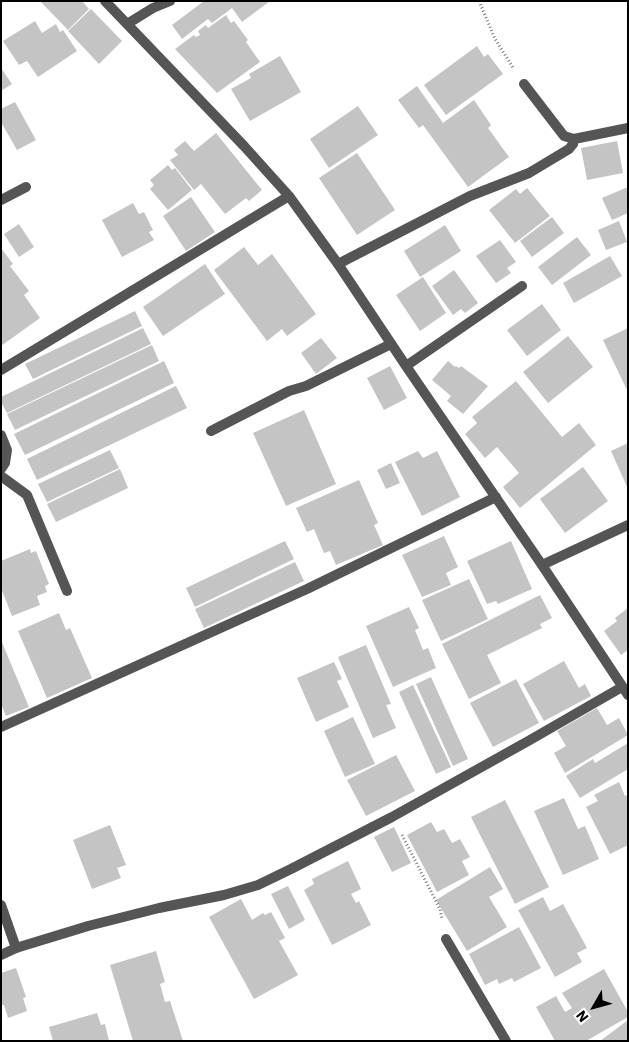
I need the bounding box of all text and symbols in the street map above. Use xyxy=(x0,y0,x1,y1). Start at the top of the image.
north arrow xyxy=(569,982,619,1032)
text: N xyxy=(572,1007,592,1026)

